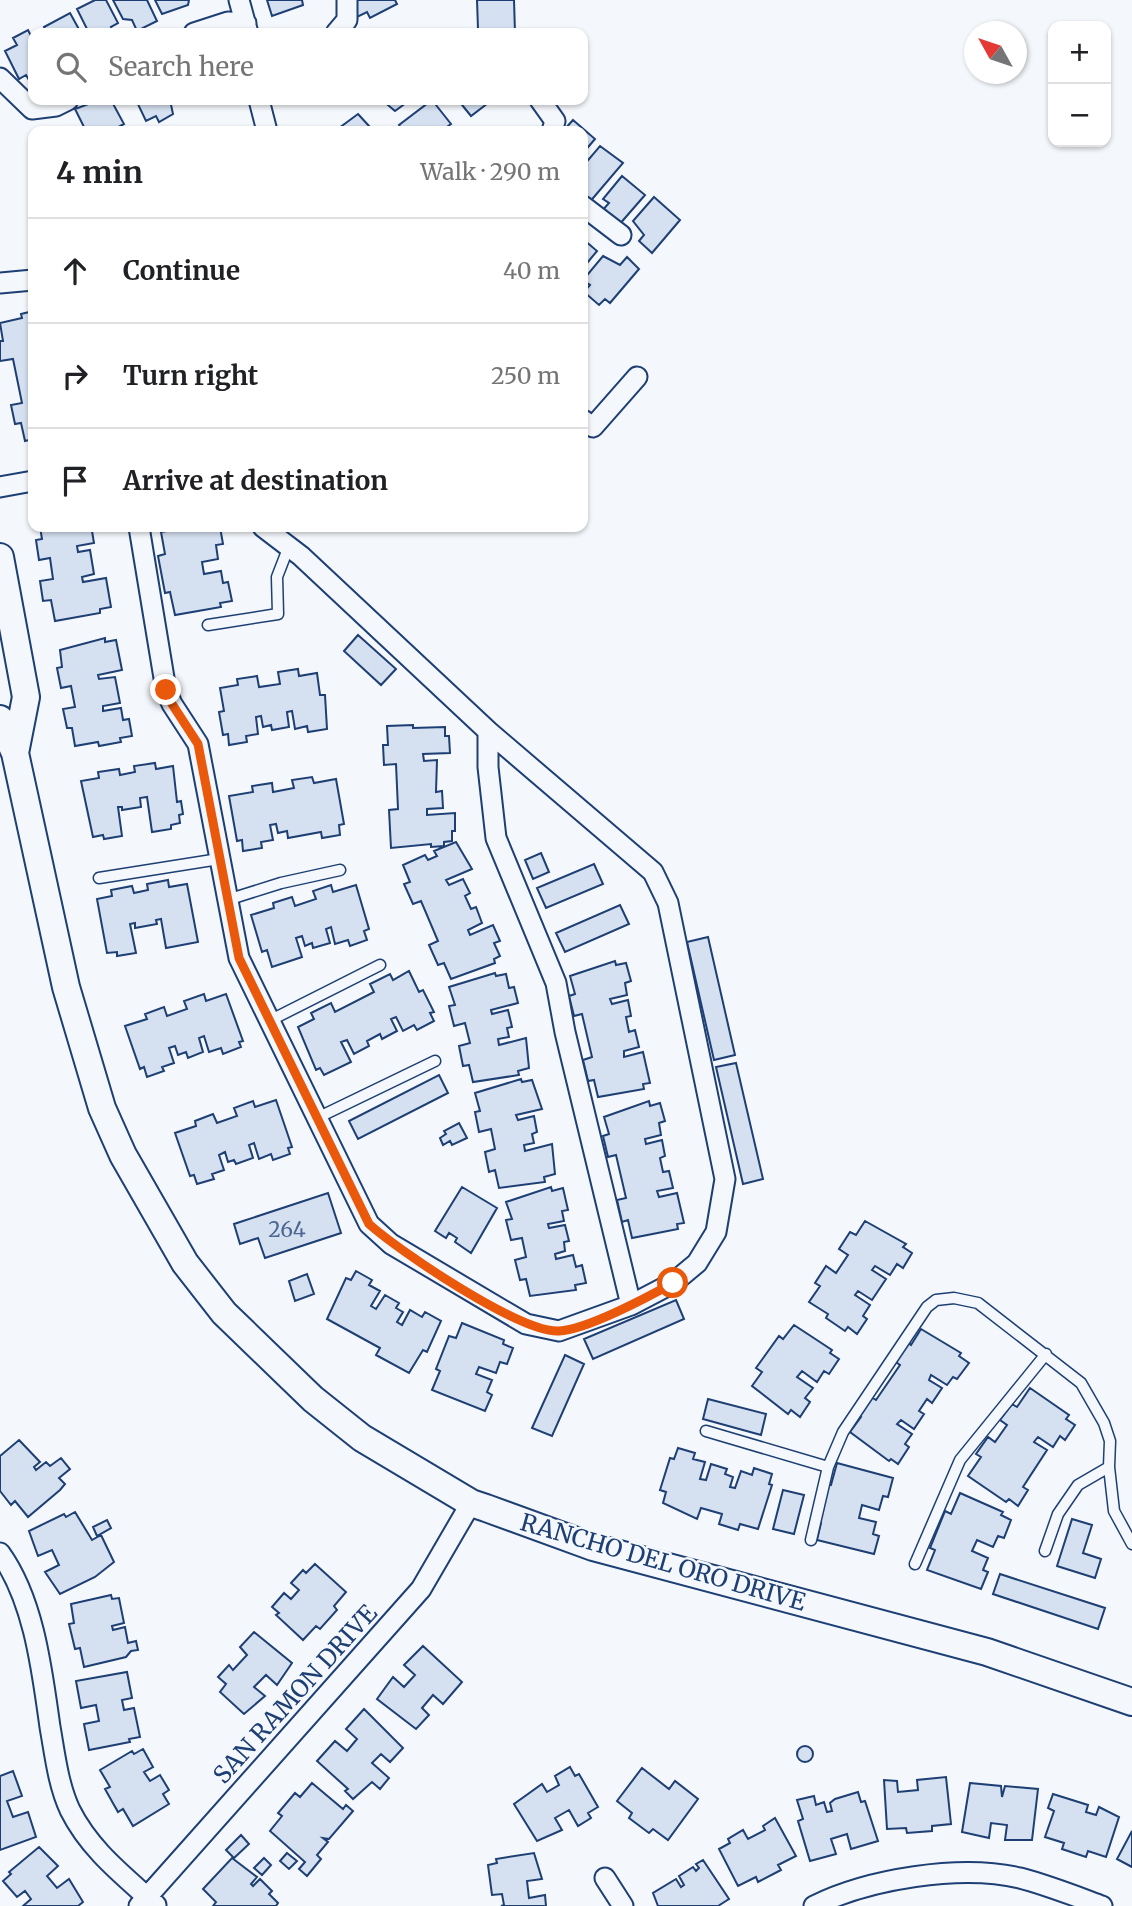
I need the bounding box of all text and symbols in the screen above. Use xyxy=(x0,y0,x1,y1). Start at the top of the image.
north arrow xyxy=(964,21,1027,84)
map controls xyxy=(1048,21,1111,147)
button: + xyxy=(1048,21,1111,84)
search box xyxy=(28,28,588,105)
icon: search xyxy=(52,48,90,86)
text: Search here xyxy=(108,50,254,83)
button: − xyxy=(1048,84,1111,147)
text: 4 min xyxy=(56,153,143,191)
text: Walk · 290 m xyxy=(420,157,560,186)
icon: ahead xyxy=(56,252,94,290)
text: Continue xyxy=(123,254,240,287)
text: 40 m xyxy=(503,256,560,285)
icon: right xyxy=(56,357,94,395)
text: Turn right xyxy=(123,359,258,392)
text: 250 m xyxy=(491,361,560,390)
icon: arrive xyxy=(56,462,94,500)
text: Arrive at destination xyxy=(123,464,388,497)
route end xyxy=(150,674,181,705)
house number: 264 xyxy=(268,1216,306,1243)
route start xyxy=(657,1267,688,1298)
street label: RANCHO DEL ORO DRIVE xyxy=(517,1506,810,1618)
street label: SAN RAMON DRIVE xyxy=(206,1597,384,1790)

